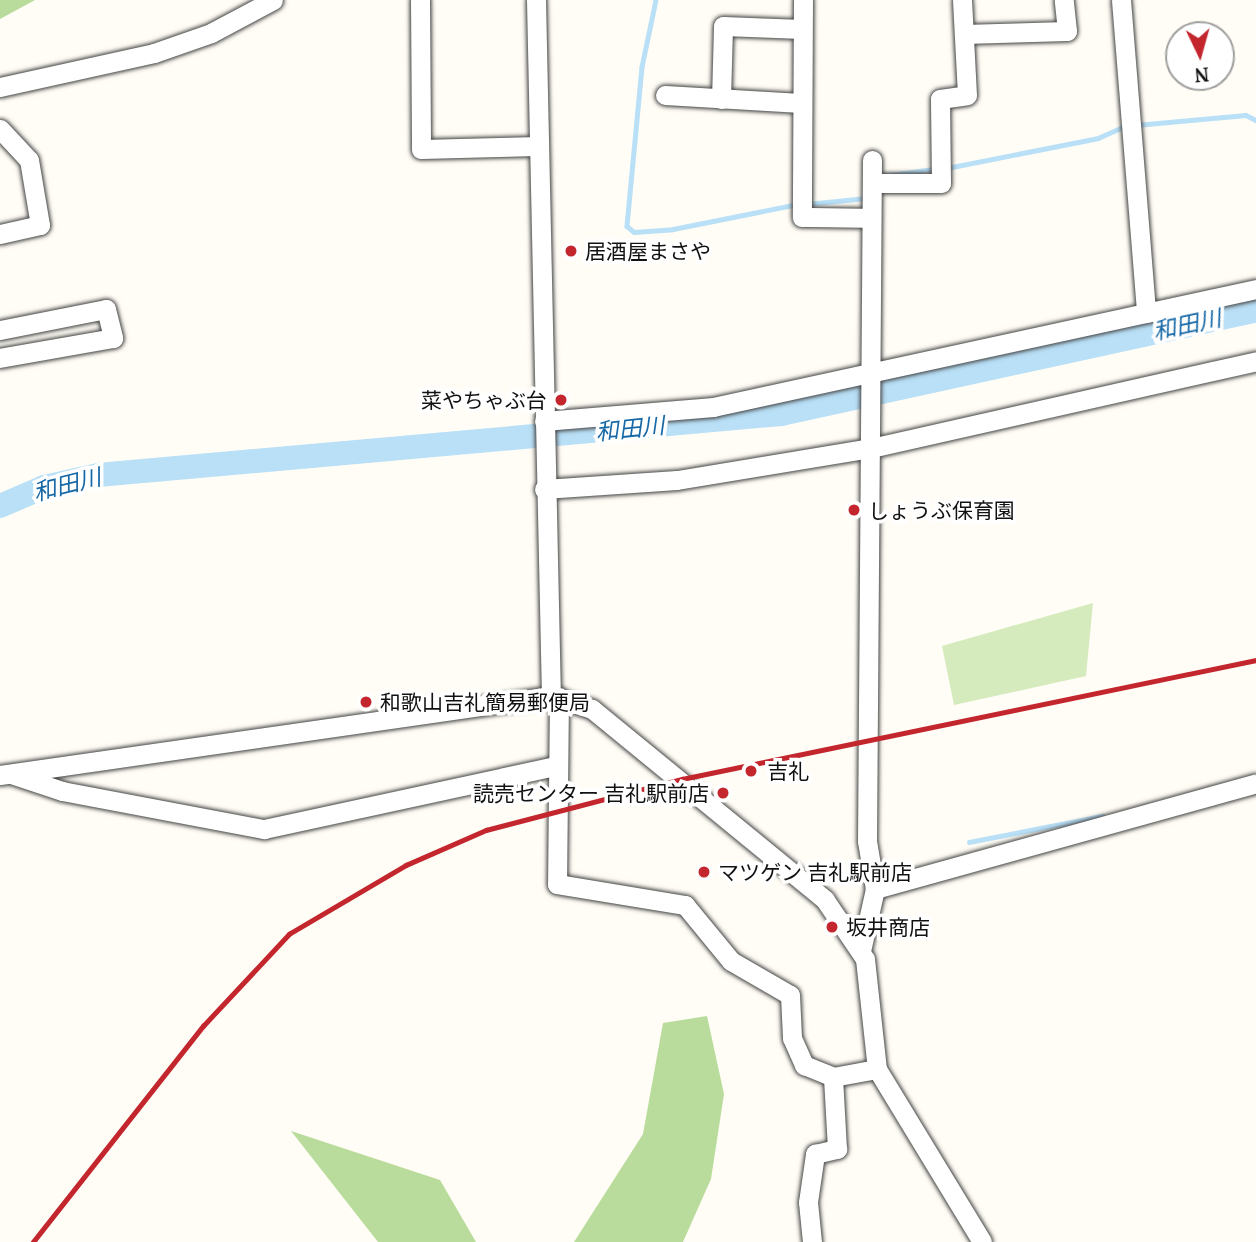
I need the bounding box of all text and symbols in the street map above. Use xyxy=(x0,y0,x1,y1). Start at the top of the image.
north arrow xyxy=(1165,21,1235,91)
text: N xyxy=(1193,62,1210,89)
place label: 居酒屋まさや xyxy=(585,238,711,264)
marker: 居酒屋まさや xyxy=(563,243,579,259)
water label: 和田川 xyxy=(1150,304,1224,346)
place label: 菜やちゃぶ台 xyxy=(421,387,547,413)
marker: 菜やちゃぶ台 xyxy=(553,392,569,408)
water label: 和田川 xyxy=(594,412,666,446)
water label: 和田川 xyxy=(30,463,104,507)
place label: しょうぶ保育園 xyxy=(868,497,1015,523)
marker: しょうぶ保育園 xyxy=(846,502,862,518)
place label: 和歌山吉礼簡易郵便局 xyxy=(380,689,590,715)
marker: 和歌山吉礼簡易郵便局 xyxy=(358,694,374,710)
place label: 吉礼 xyxy=(767,758,809,784)
marker: 吉礼 xyxy=(741,761,761,781)
place label: 読売センター 吉礼駅前店 xyxy=(473,780,709,806)
marker: 読売センター 吉礼駅前店 xyxy=(715,785,731,801)
place label: マツゲン 吉礼駅前店 xyxy=(718,859,912,885)
marker: マツゲン 吉礼駅前店 xyxy=(696,864,712,880)
place label: 坂井商店 xyxy=(846,914,930,940)
marker: 坂井商店 xyxy=(824,919,840,935)

